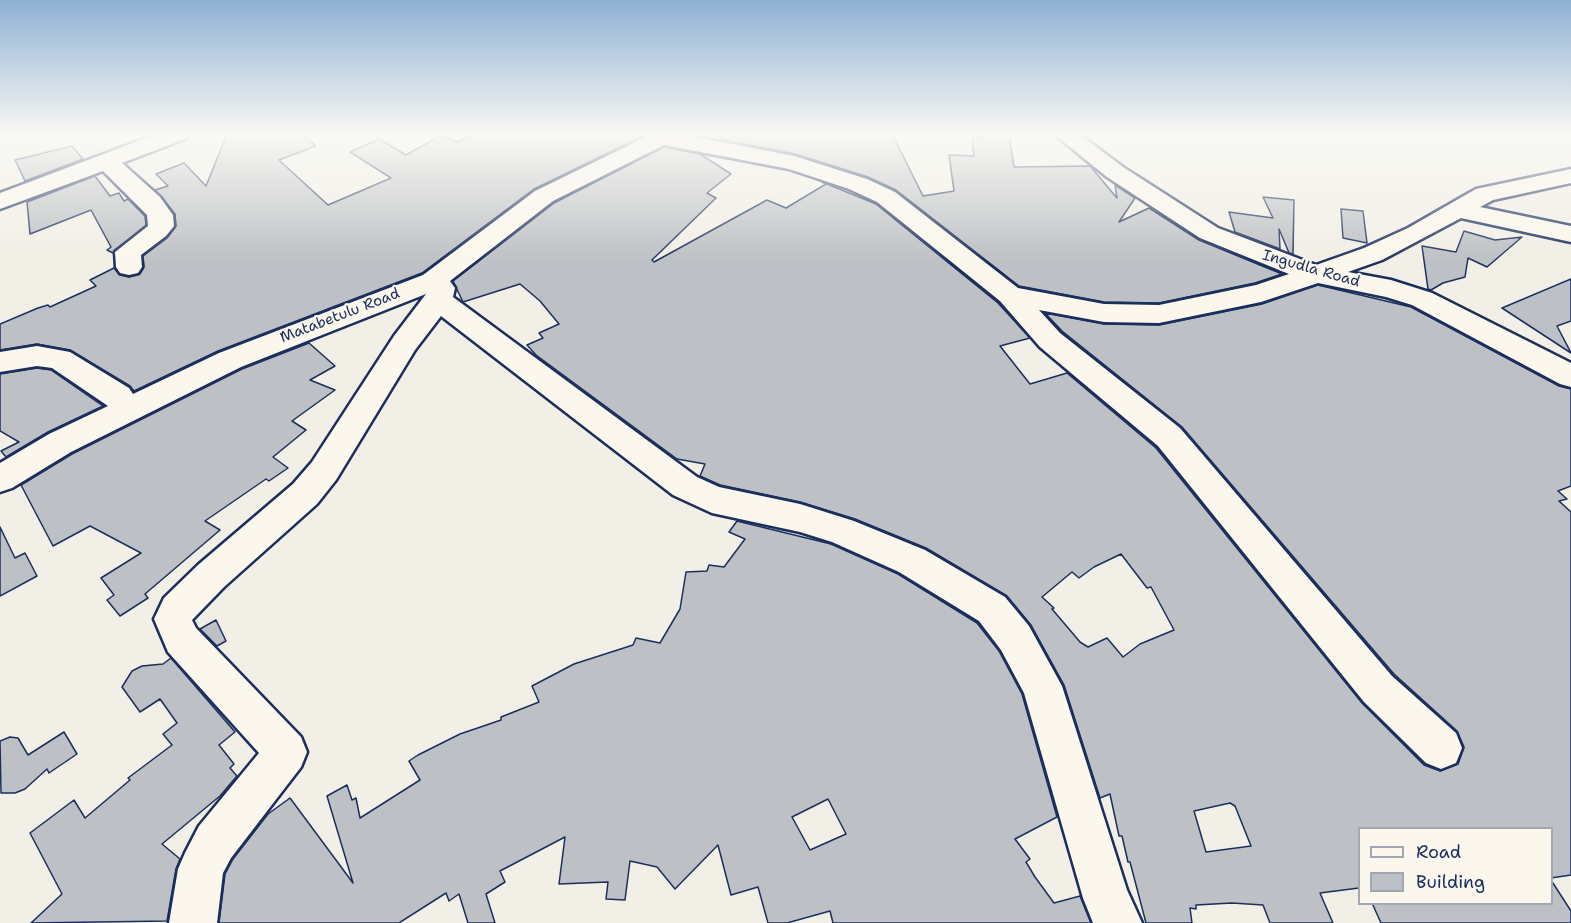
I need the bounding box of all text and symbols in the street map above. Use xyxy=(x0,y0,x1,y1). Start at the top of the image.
street label: Ingudla Road xyxy=(1260,246,1362,292)
street label: Matabetulu Road xyxy=(278,285,402,347)
legend xyxy=(1358,827,1553,905)
text: Road xyxy=(1416,840,1461,864)
text: Building xyxy=(1416,870,1485,894)

